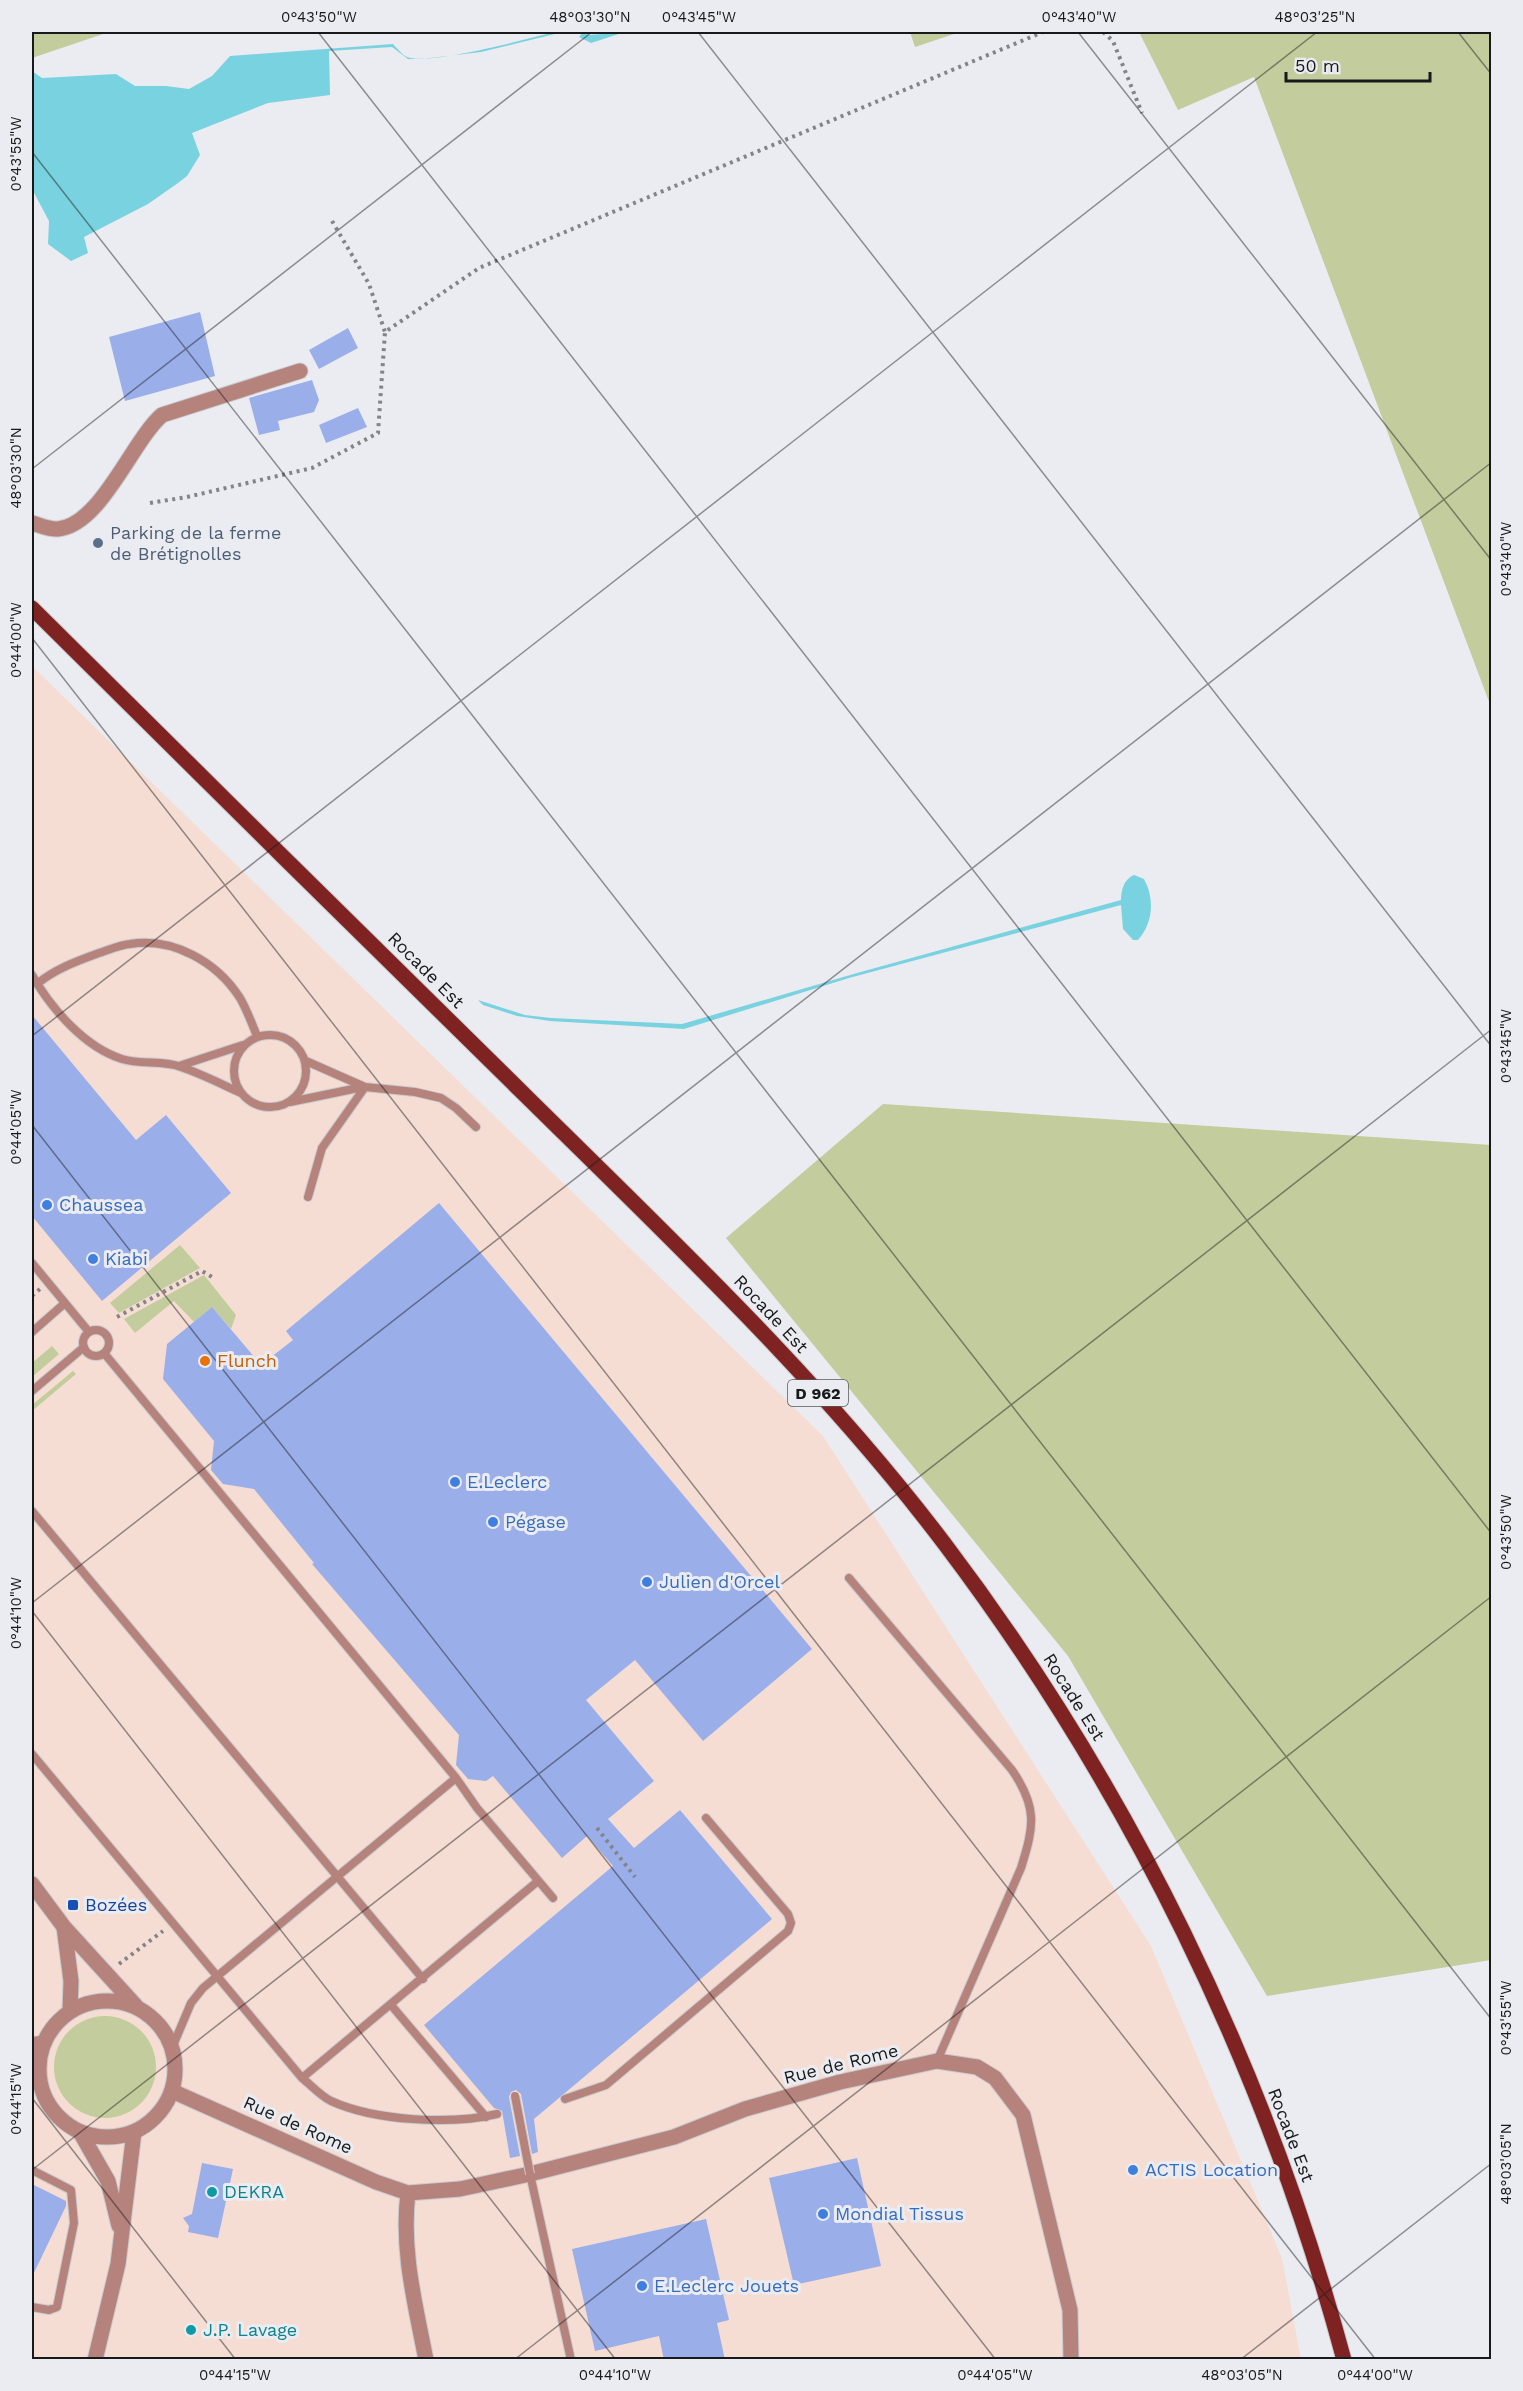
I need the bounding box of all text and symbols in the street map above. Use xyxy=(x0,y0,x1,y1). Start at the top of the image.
text: 0°43'50"W xyxy=(281,8,357,26)
text: 48°03'30"N xyxy=(549,8,631,26)
text: 0°43'45"W xyxy=(662,8,736,26)
text: 0°43'40"W xyxy=(1042,8,1116,26)
text: 48°03'25"N xyxy=(1274,8,1356,26)
scale bar xyxy=(1286,45,1430,83)
text: 50 m xyxy=(1295,55,1340,76)
text: 0°43'55"W xyxy=(7,116,25,192)
text: 48°03'30"N xyxy=(7,427,25,509)
place label: Parking de la ferme de Brétignolles xyxy=(110,522,281,564)
text: 0°43'40"W xyxy=(1497,522,1515,596)
marker: Parking de la ferme de Brétignolles xyxy=(91,536,105,550)
text: 0°44'00"W xyxy=(7,602,25,678)
street label: Rocade Est xyxy=(384,927,469,1012)
text: 0°43'45"W xyxy=(1497,1009,1515,1083)
text: 0°44'05"W xyxy=(7,1089,25,1165)
place label: Chaussea xyxy=(59,1194,143,1215)
marker: Chaussea xyxy=(40,1198,54,1212)
place label: Kiabi xyxy=(105,1248,148,1269)
marker: Kiabi xyxy=(86,1252,100,1266)
street label: Rocade Est xyxy=(730,1270,813,1357)
place label: Flunch xyxy=(217,1350,277,1371)
marker: Flunch xyxy=(198,1354,212,1368)
road number: D 962 xyxy=(788,1380,848,1406)
place label: E.Leclerc xyxy=(467,1471,547,1492)
marker: E.Leclerc xyxy=(448,1475,462,1489)
text: 0°43'50"W xyxy=(1497,1494,1515,1570)
place label: Pégase xyxy=(505,1511,566,1532)
marker: Pégase xyxy=(486,1515,500,1529)
place label: Julien d'Orcel xyxy=(659,1571,780,1592)
marker: Julien d'Orcel xyxy=(640,1575,654,1589)
text: 0°44'10"W xyxy=(7,1577,25,1649)
street label: Rocade Est xyxy=(1039,1649,1110,1745)
place label: Bozées xyxy=(85,1894,147,1915)
marker: Bozées xyxy=(66,1898,80,1912)
text: 0°43'55"W xyxy=(1497,1980,1515,2056)
street label: Rue de Rome xyxy=(781,2039,900,2088)
text: 0°44'15"W xyxy=(7,2063,25,2135)
street label: Rocade Est xyxy=(1264,2085,1319,2185)
street label: Rue de Rome xyxy=(240,2091,356,2158)
text: 48°03'05"N xyxy=(1497,2123,1515,2205)
place label: ACTIS Location xyxy=(1145,2159,1278,2180)
marker: ACTIS Location xyxy=(1126,2163,1140,2177)
place label: DEKRA xyxy=(224,2181,284,2202)
marker: DEKRA xyxy=(205,2185,219,2199)
place label: Mondial Tissus xyxy=(835,2203,964,2224)
marker: Mondial Tissus xyxy=(816,2207,830,2221)
place label: E.Leclerc Jouets xyxy=(654,2275,799,2296)
marker: E.Leclerc Jouets xyxy=(635,2279,649,2293)
place label: J.P. Lavage xyxy=(203,2319,297,2340)
marker: J.P. Lavage xyxy=(184,2323,198,2337)
text: 0°44'15"W xyxy=(199,2366,271,2384)
text: 0°44'10"W xyxy=(579,2366,651,2384)
text: 0°44'05"W xyxy=(957,2366,1033,2384)
text: 48°03'05"N xyxy=(1201,2366,1283,2384)
text: 0°44'00"W xyxy=(1337,2366,1413,2384)

